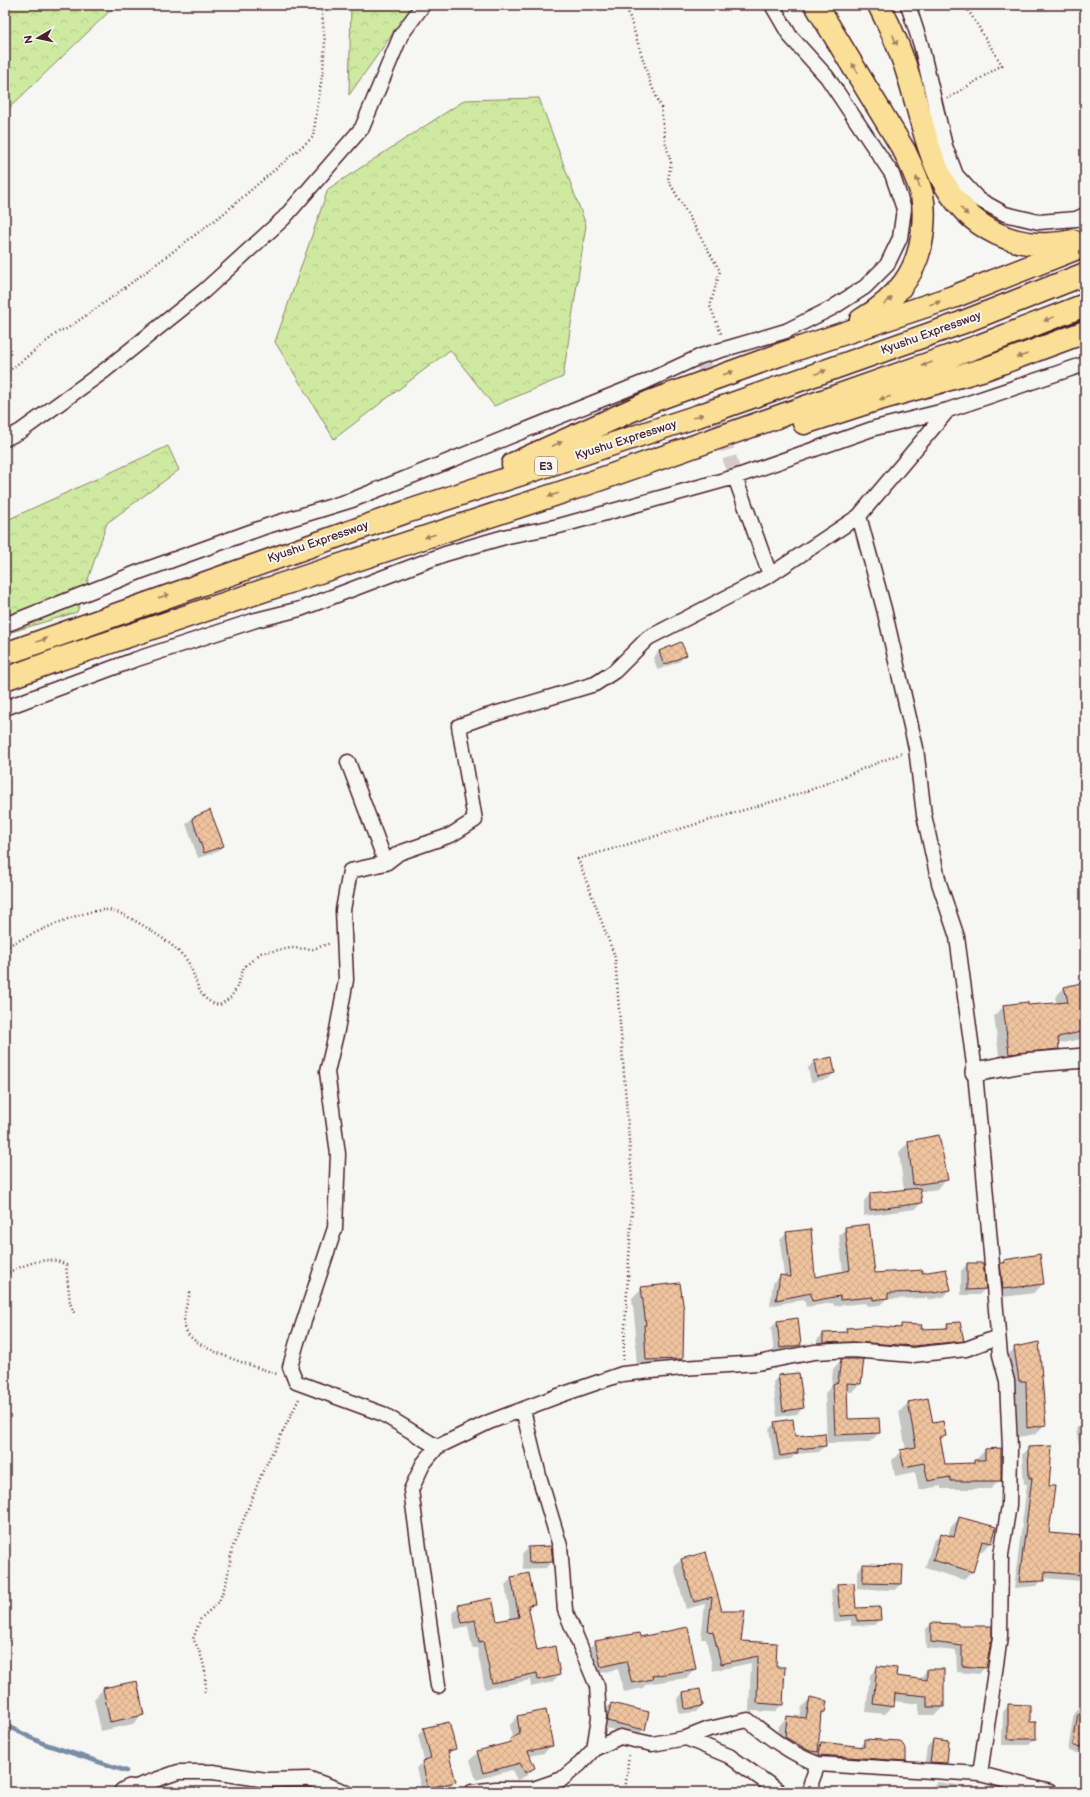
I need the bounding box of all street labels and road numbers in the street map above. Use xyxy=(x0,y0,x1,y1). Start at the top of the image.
street label: Kyushu Expressway xyxy=(879,308,984,358)
street label: Kyushu Expressway xyxy=(573,416,679,463)
road number: E3 xyxy=(535,457,557,475)
street label: Kyushu Expressway xyxy=(266,518,371,566)

